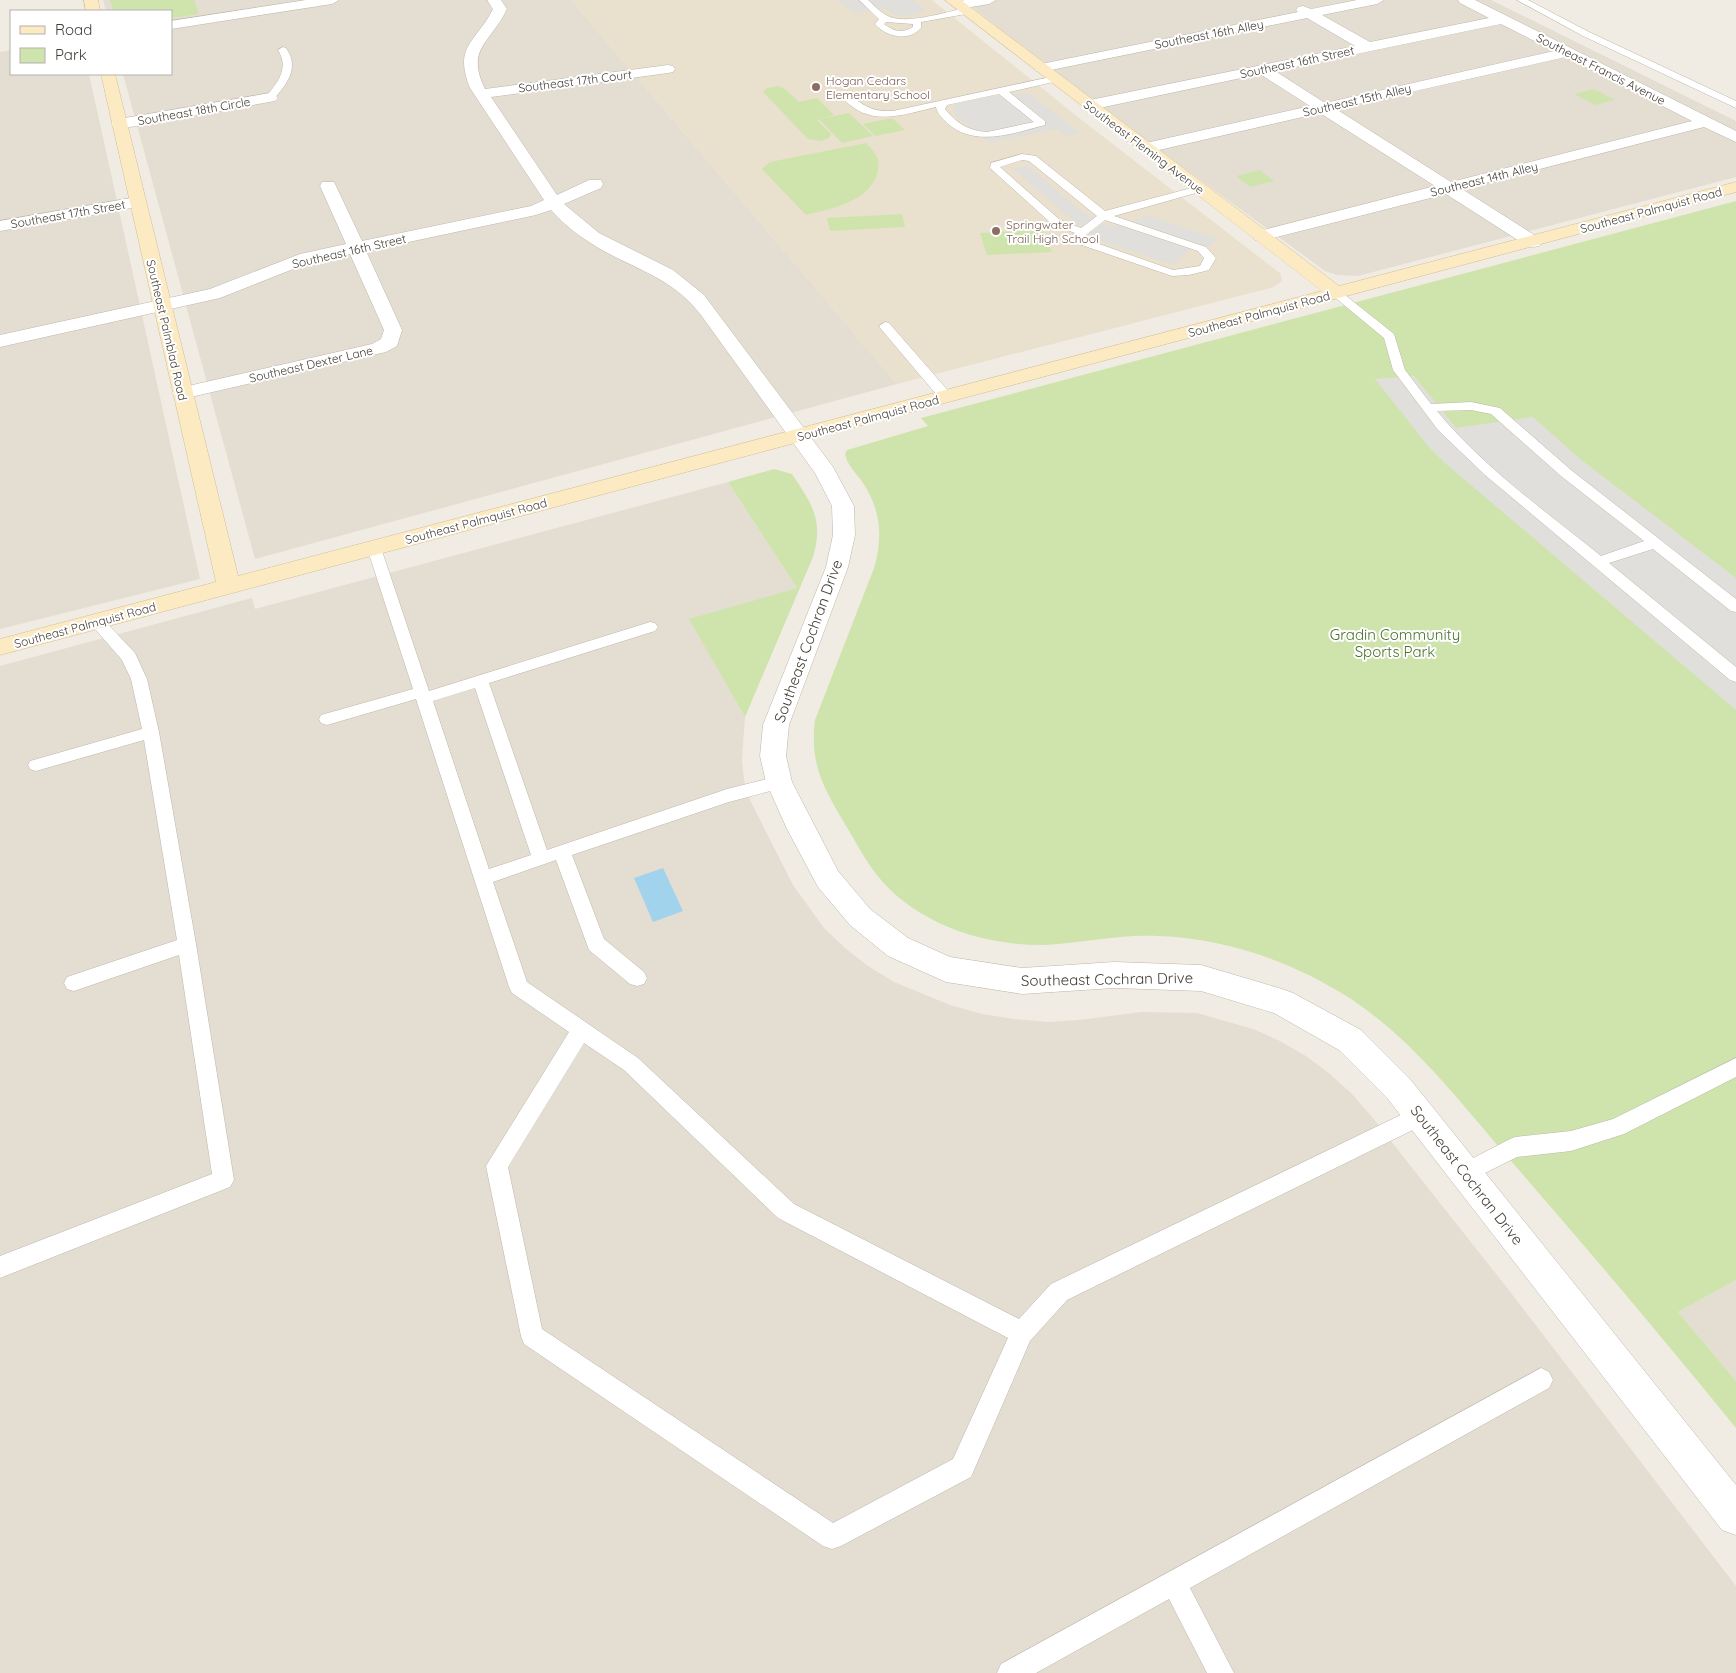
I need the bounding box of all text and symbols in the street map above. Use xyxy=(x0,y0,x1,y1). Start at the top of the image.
legend xyxy=(10,10,172,75)
street label: Southeast 16th Alley xyxy=(1153,16,1265,52)
text: Road xyxy=(55,20,92,39)
street label: Southeast Francis Avenue xyxy=(1534,30,1668,108)
street label: Southeast 16th Street xyxy=(1238,43,1356,81)
text: Park xyxy=(55,45,87,64)
street label: Southeast 17th Court xyxy=(517,67,633,95)
place label: Hogan Cedars Elementary School xyxy=(826,73,930,102)
street label: Southeast 15th Alley xyxy=(1301,80,1413,120)
marker: Hogan Cedars Elementary School xyxy=(810,81,822,93)
street label: Southeast 18th Circle xyxy=(136,94,252,128)
street label: Southeast Fleming Avenue xyxy=(1081,97,1207,197)
street label: Southeast 14th Alley xyxy=(1429,158,1539,200)
street label: Southeast Palmquist Road xyxy=(1578,184,1724,236)
street label: Southeast 17th Street xyxy=(9,197,127,231)
place label: Springwater Trail High School xyxy=(1006,217,1099,246)
marker: Springwater Trail High School xyxy=(990,225,1002,237)
street label: Southeast 16th Street xyxy=(290,231,408,271)
street label: Southeast Palmblad Road xyxy=(143,258,191,402)
street label: Southeast Palmquist Road xyxy=(1186,288,1332,340)
street label: Southeast Dexter Lane xyxy=(248,342,375,386)
street label: Southeast Palmquist Road xyxy=(795,392,941,444)
street label: Southeast Palmquist Road xyxy=(403,495,549,547)
street label: Southeast Cochran Drive xyxy=(770,557,846,725)
street label: Southeast Palmquist Road xyxy=(12,599,158,651)
park label: Gradin Community Sports Park xyxy=(1330,625,1460,661)
street label: Southeast Cochran Drive xyxy=(1021,968,1193,990)
street label: Southeast Cochran Drive xyxy=(1407,1101,1527,1249)

